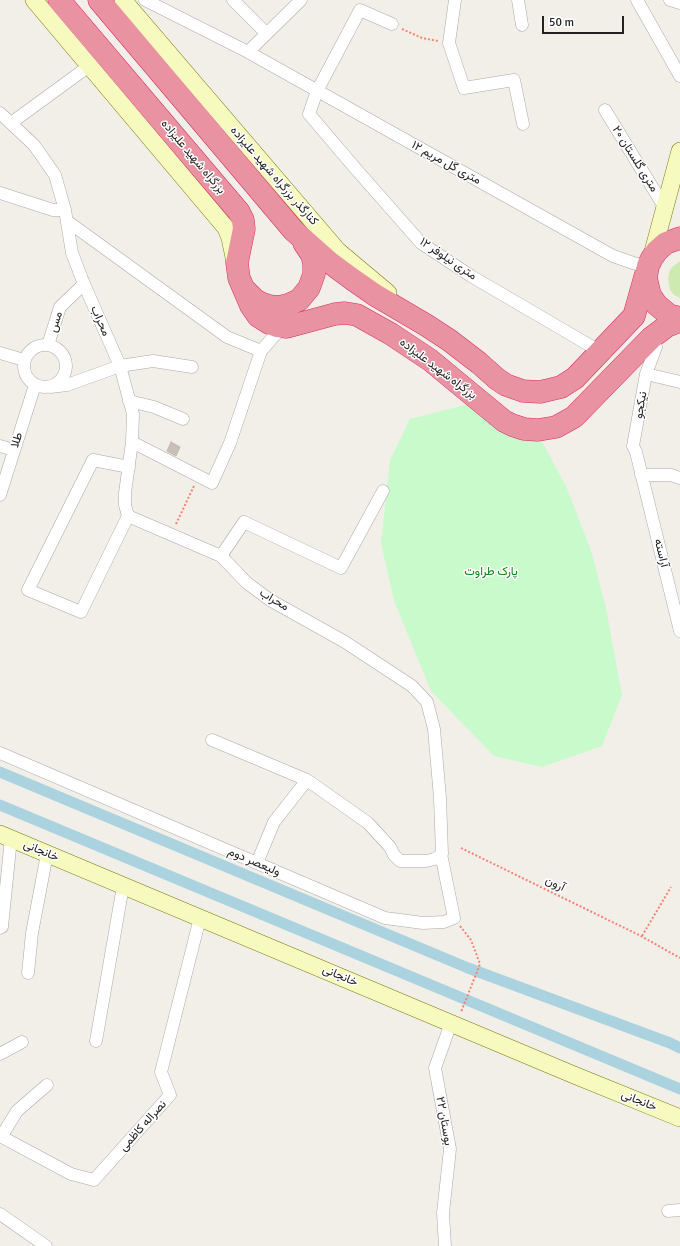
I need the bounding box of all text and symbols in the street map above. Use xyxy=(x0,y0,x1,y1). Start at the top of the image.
scale bar xyxy=(544,8,626,34)
text: 50 m xyxy=(549,15,574,30)
street label: بزرگراه شهید علیزاده xyxy=(158,117,228,197)
street label: کنارگذر بزرگراه شهید علیزاده xyxy=(227,123,321,229)
street label: ۲۰ متری گلستان xyxy=(609,123,661,195)
street label: ۱۲ متری گل مریم xyxy=(409,138,483,188)
street label: ۱۲ متری نیلوفر xyxy=(417,235,479,283)
street label: محراب xyxy=(87,304,113,338)
street label: مس xyxy=(46,310,66,334)
street label: بزرگراه شهید علیزاده xyxy=(397,335,479,403)
street label: نیکجو xyxy=(632,390,650,420)
street label: طلا xyxy=(8,431,26,449)
street label: آراسته xyxy=(650,537,672,569)
park label: پارک طراوت xyxy=(464,565,518,579)
street label: محراب xyxy=(257,586,291,614)
street label: خانجانی xyxy=(21,837,61,865)
street label: ولیعصر دوم xyxy=(225,844,283,880)
street label: آرون xyxy=(543,873,567,895)
street label: خانجانی xyxy=(320,962,360,990)
street label: خانجانی xyxy=(619,1087,659,1115)
street label: بوستان ۲۲ xyxy=(433,1095,455,1147)
street label: نصراله کاظمی xyxy=(116,1097,170,1155)

